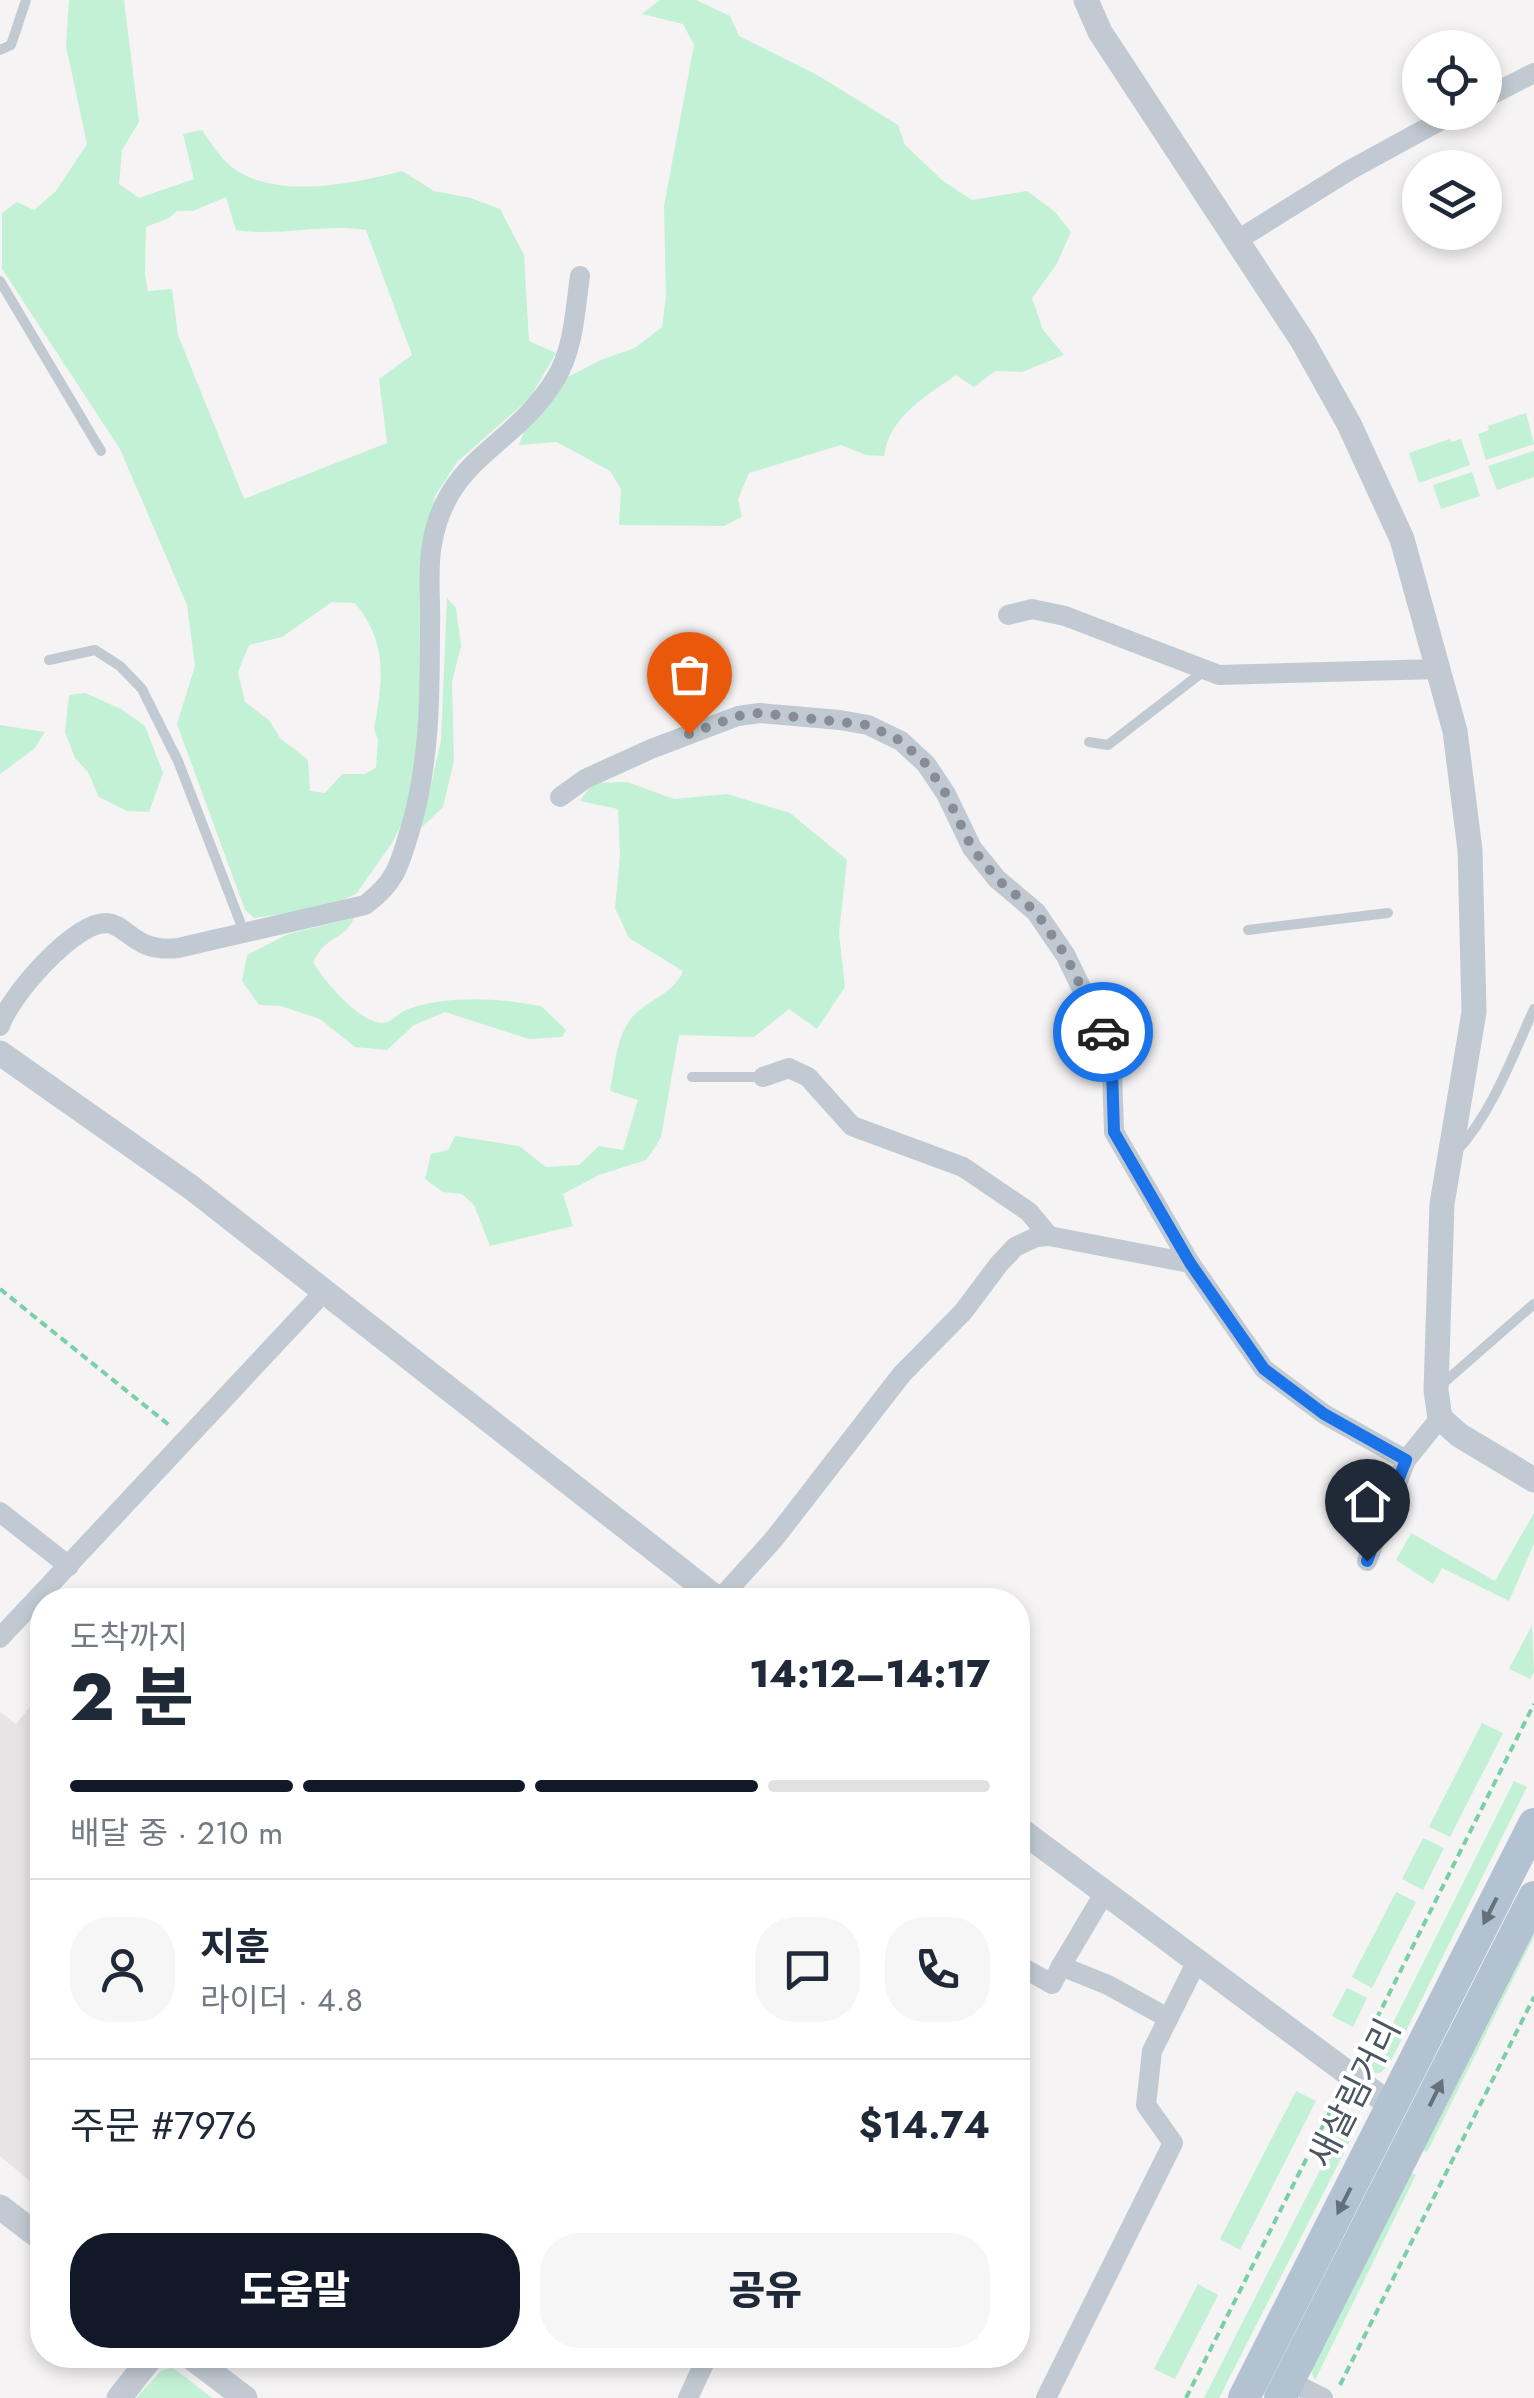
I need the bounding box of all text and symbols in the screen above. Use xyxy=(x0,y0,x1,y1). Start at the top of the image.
map controls xyxy=(1402,30,1502,250)
button: locate xyxy=(1402,30,1502,130)
button: layers xyxy=(1402,150,1502,250)
pin xyxy=(647,632,732,735)
icon: bag xyxy=(662,647,717,702)
courier xyxy=(1053,982,1153,1082)
icon: car xyxy=(1076,1005,1131,1060)
pin xyxy=(1325,1459,1410,1562)
icon: home xyxy=(1340,1474,1395,1529)
text: 도착까지 xyxy=(70,1614,188,1660)
text: 14:12–14:17 xyxy=(749,1646,990,1701)
text: 2 분 xyxy=(70,1650,194,1744)
text: 배달 중 · 210 m xyxy=(70,1810,283,1856)
one-way arrow xyxy=(1482,1897,1499,1926)
button: person xyxy=(70,1917,175,2022)
button: chat xyxy=(755,1917,860,2022)
button: phone xyxy=(885,1917,990,2022)
text: 지훈 xyxy=(200,1919,270,1974)
text: 라이더 · 4.8 xyxy=(200,1977,363,2023)
street label: 새살림거리 xyxy=(1295,2010,1413,2176)
one-way arrow xyxy=(1427,2078,1444,2107)
text: $14.74 xyxy=(859,2097,990,2152)
text: 주문 #7976 xyxy=(70,2098,257,2153)
one-way arrow xyxy=(1336,2187,1353,2216)
button: 도움말 xyxy=(70,2233,520,2348)
button: 공유 xyxy=(540,2233,990,2348)

